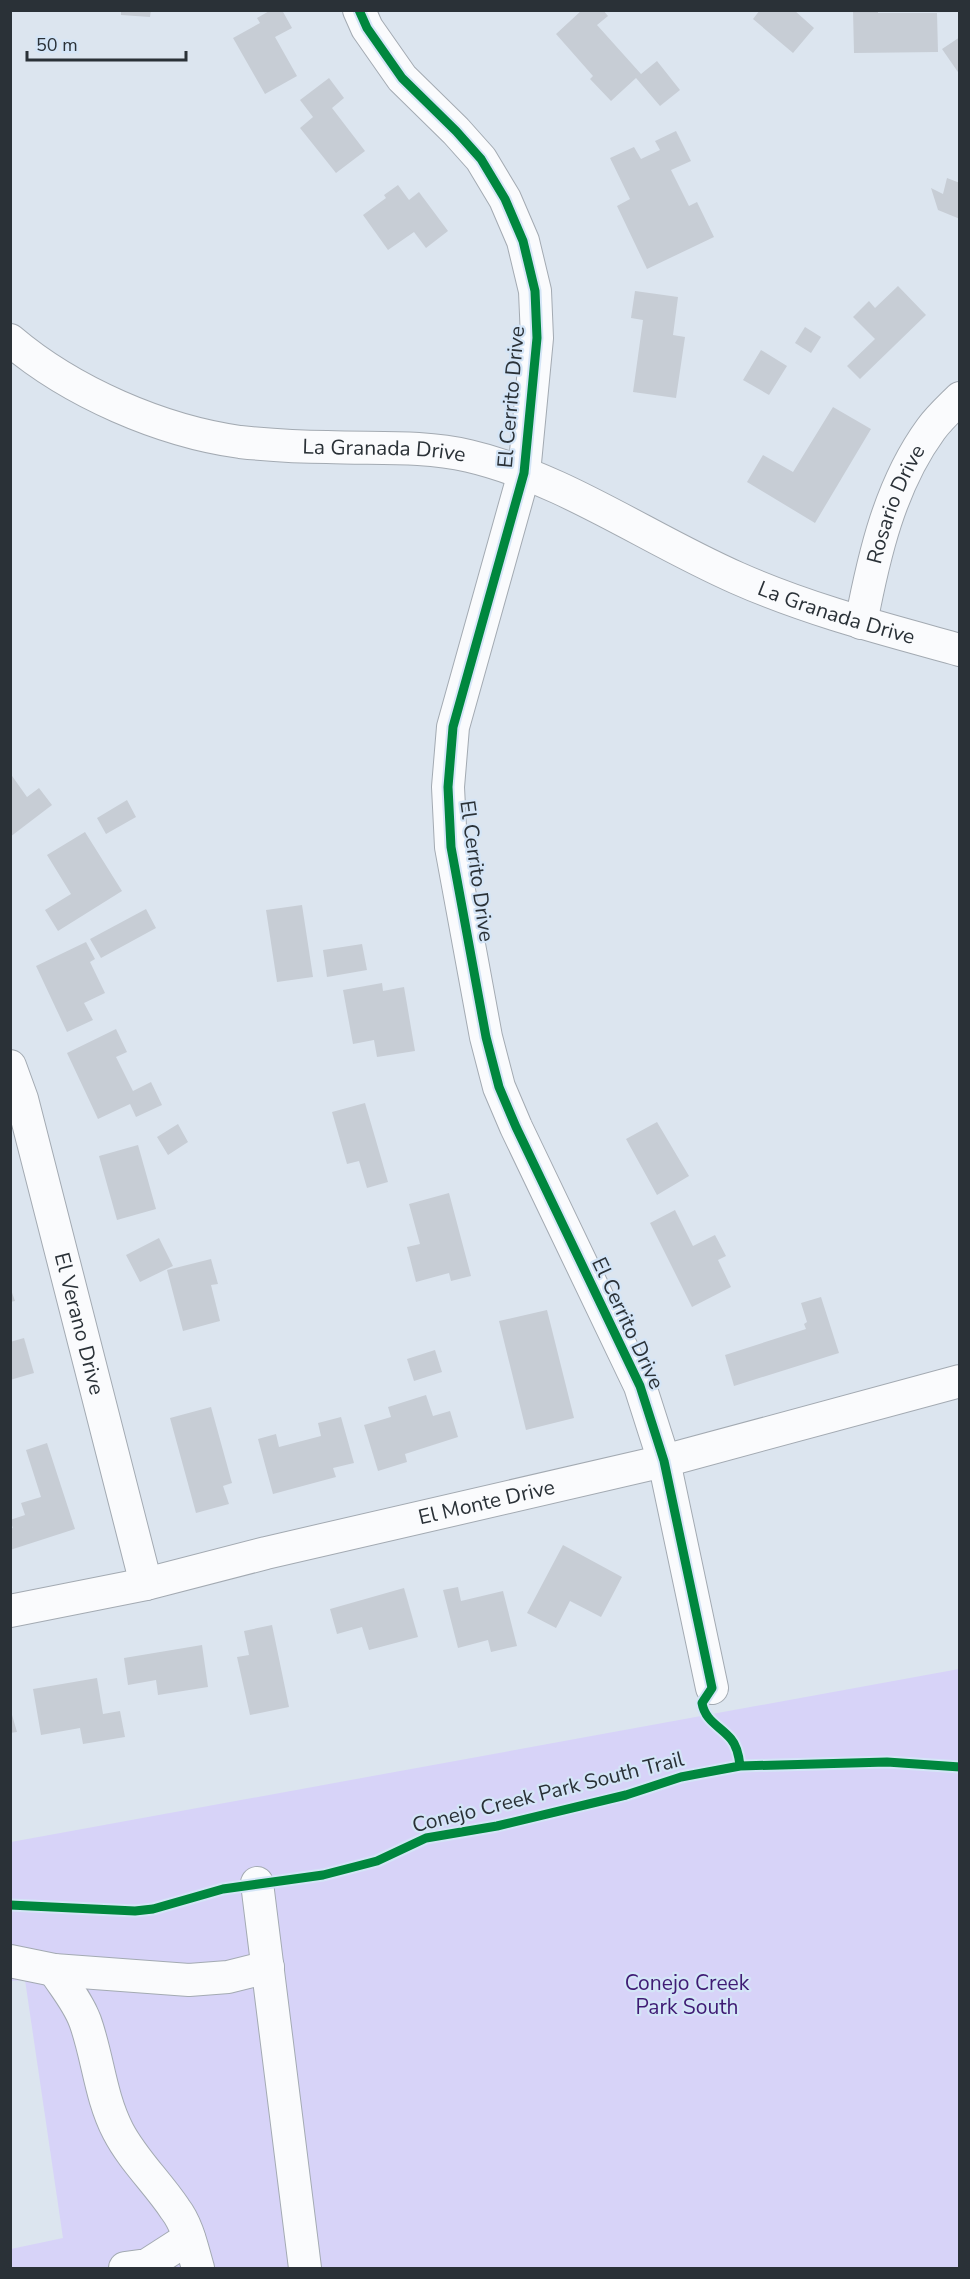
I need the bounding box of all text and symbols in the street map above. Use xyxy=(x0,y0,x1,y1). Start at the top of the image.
scale bar xyxy=(27,24,186,62)
text: 50 m xyxy=(36,33,78,57)
street label: El Cerrito Drive xyxy=(491,325,531,469)
street label: La Granada Drive xyxy=(302,433,468,469)
street label: Rosario Drive xyxy=(860,439,931,567)
street label: La Granada Drive xyxy=(754,574,918,651)
street label: El Cerrito Drive xyxy=(453,799,501,943)
street label: El Verano Drive xyxy=(48,1250,111,1398)
street label: El Cerrito Drive xyxy=(585,1253,671,1393)
street label: El Monte Drive xyxy=(416,1473,558,1531)
street label: Conejo Creek Park South Trail xyxy=(409,1744,688,1839)
park label: Conejo Creek Park South xyxy=(625,1969,750,2021)

